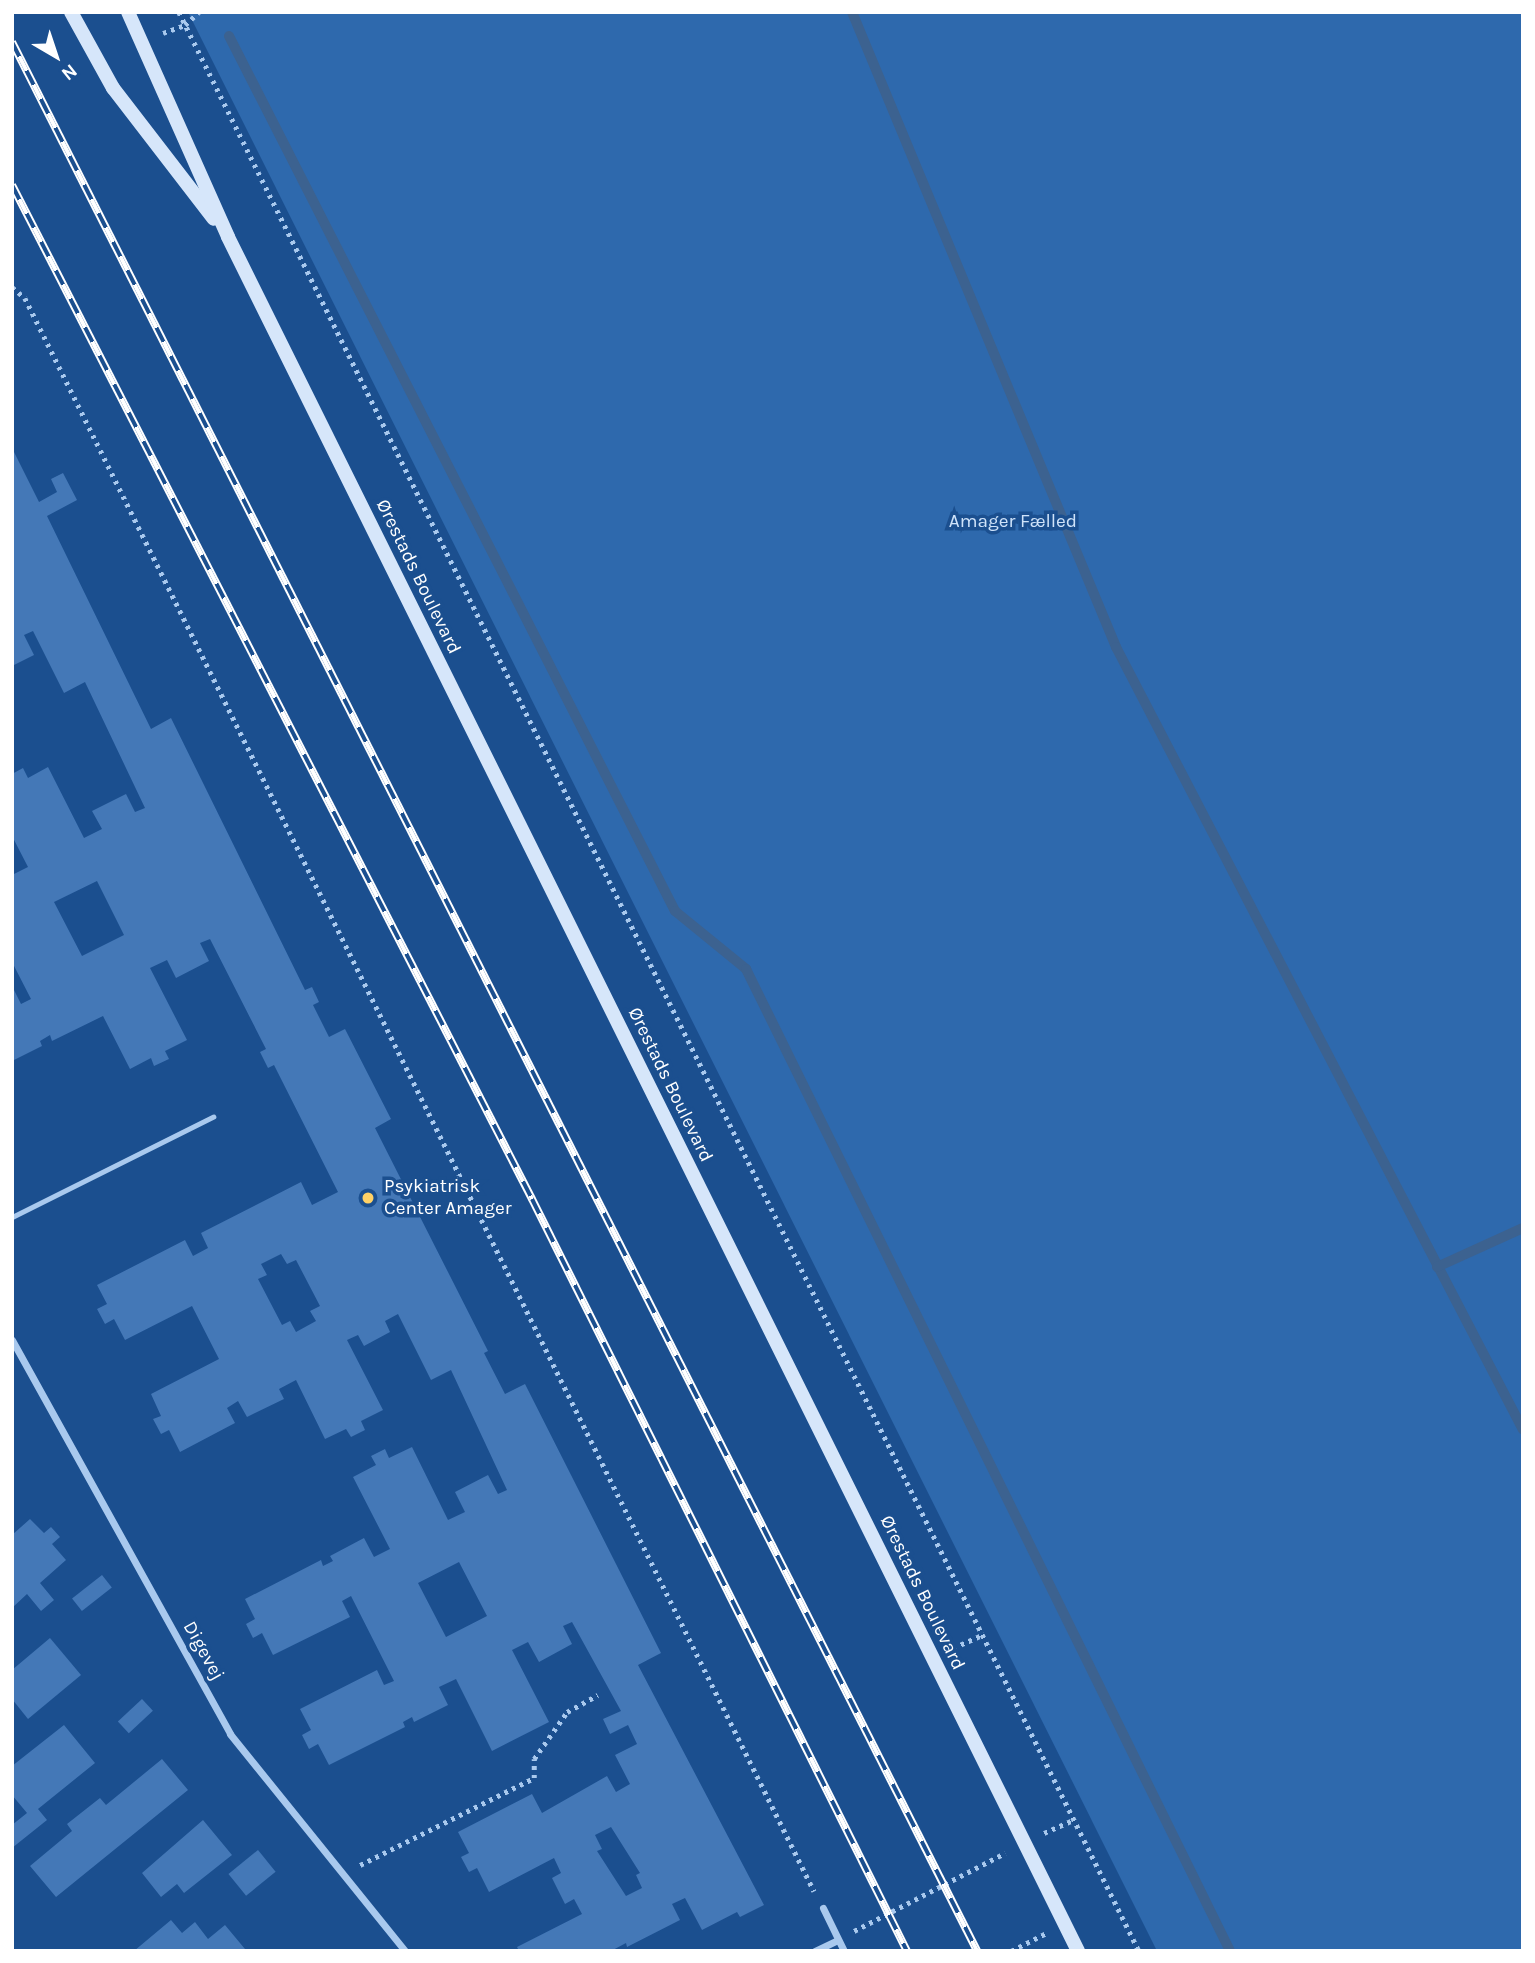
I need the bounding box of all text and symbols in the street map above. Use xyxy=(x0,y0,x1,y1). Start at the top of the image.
north arrow xyxy=(21,21,91,91)
text: N xyxy=(57,59,81,85)
street label: Ørestads Boulevard xyxy=(371,496,465,658)
park label: Amager Fælled xyxy=(949,511,1077,533)
street label: Ørestads Boulevard xyxy=(623,1004,717,1166)
place label: Psykiatrisk Center Amager xyxy=(384,1176,512,1220)
marker: Psykiatrisk Center Amager xyxy=(358,1188,378,1208)
street label: Ørestads Boulevard xyxy=(875,1512,969,1674)
street label: Digevej xyxy=(178,1618,228,1684)

